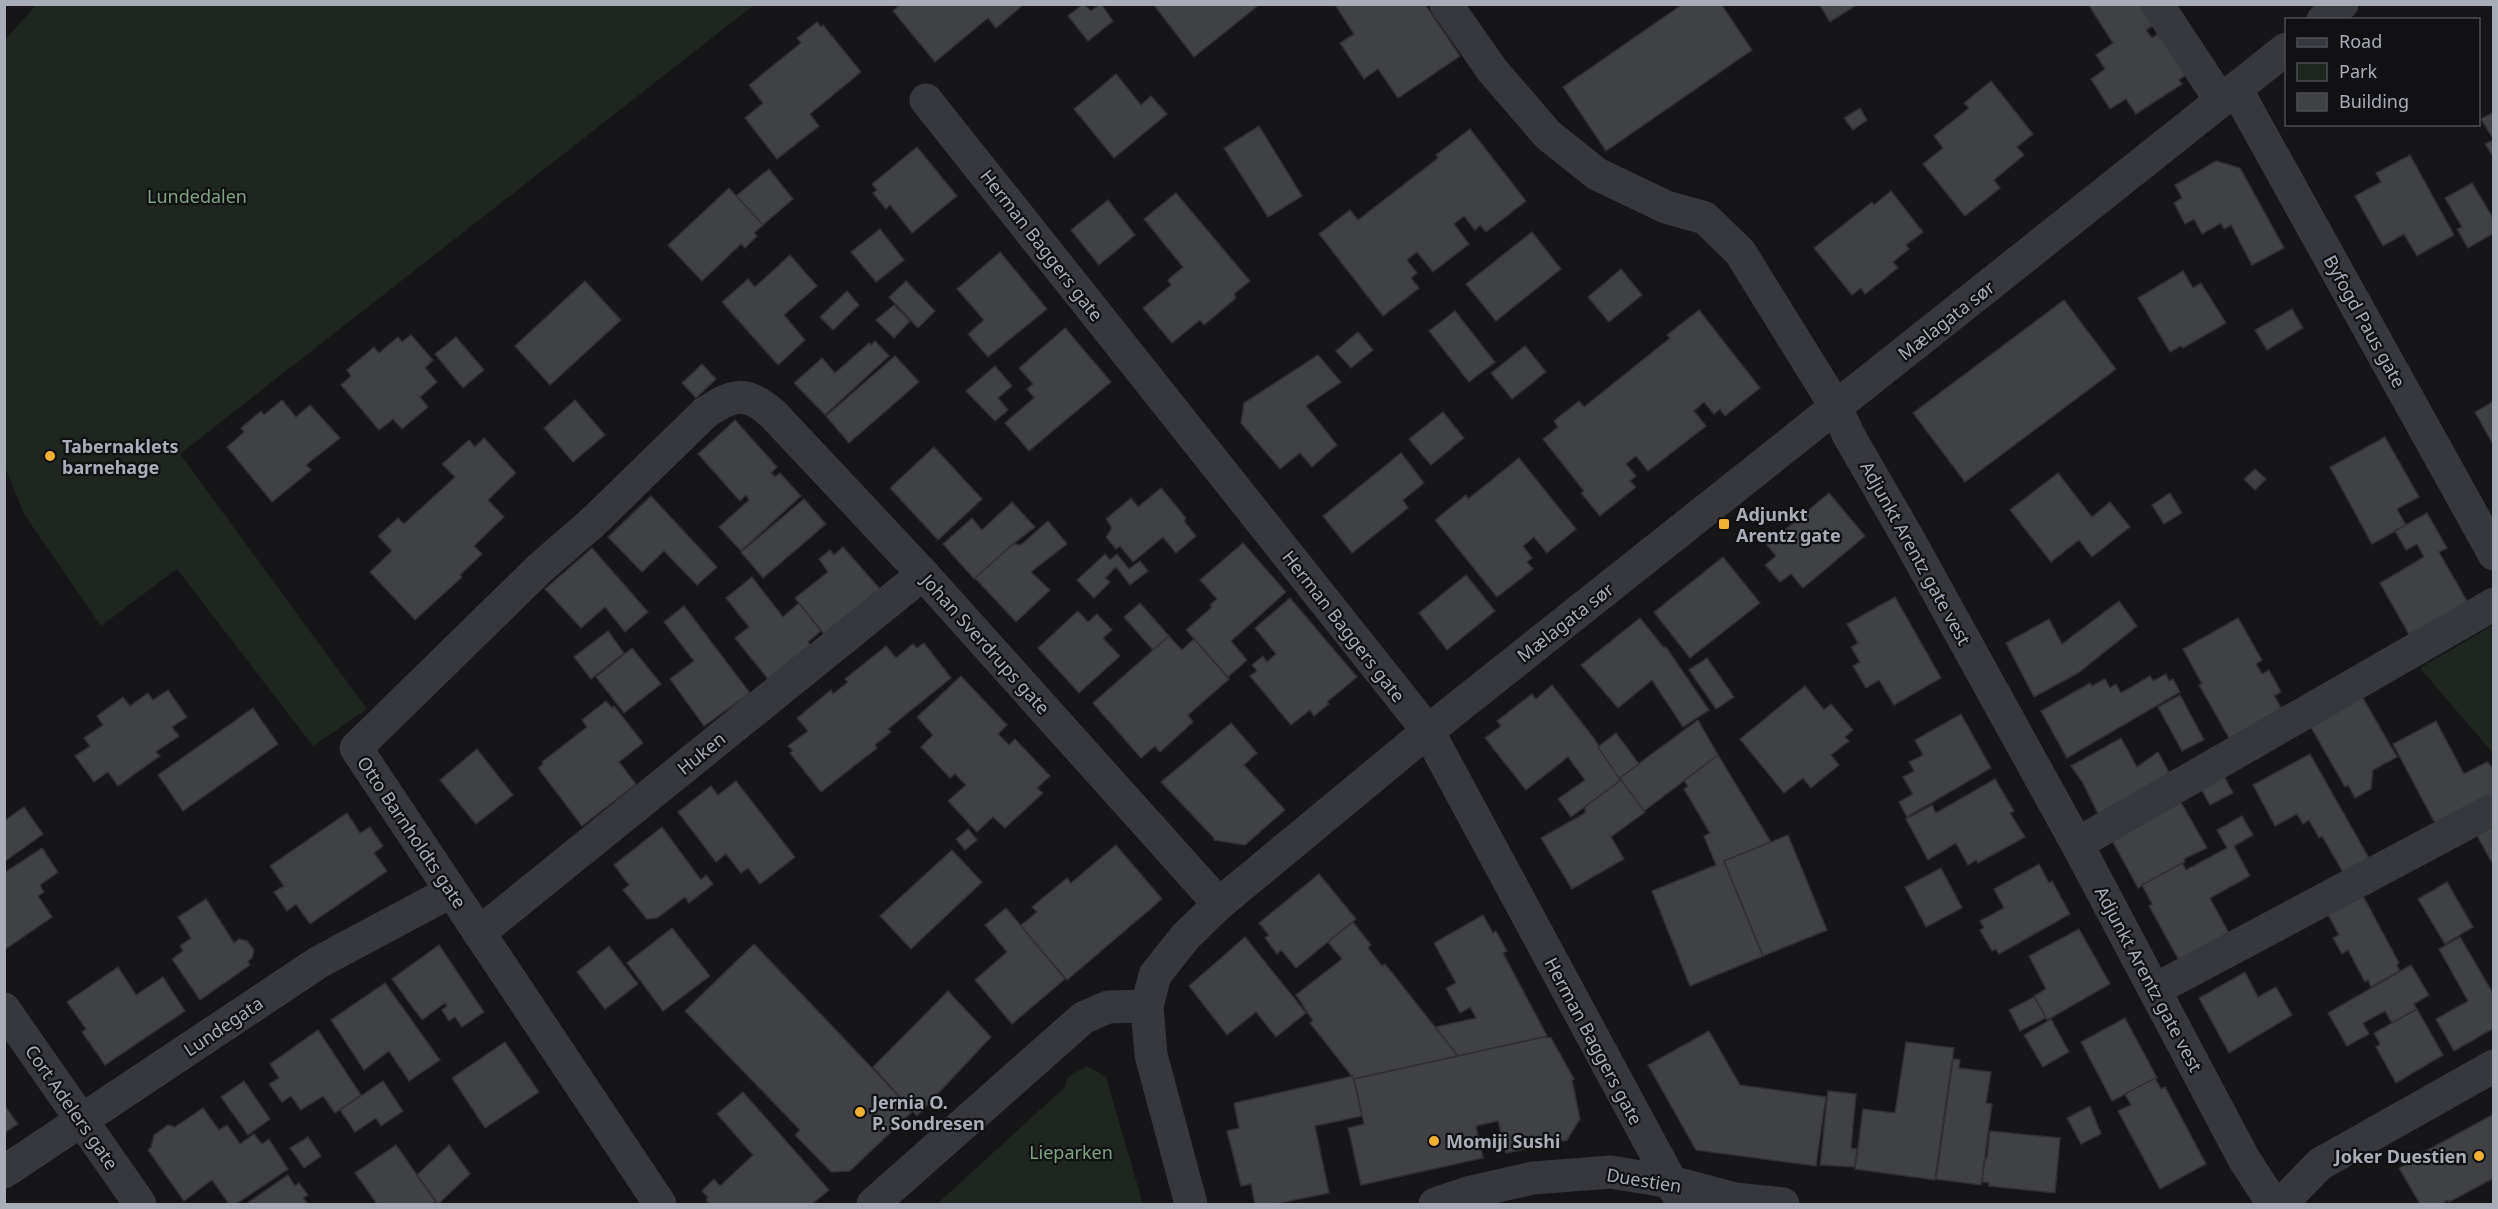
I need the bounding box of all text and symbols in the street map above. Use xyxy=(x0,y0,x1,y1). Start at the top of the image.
legend xyxy=(2285,18,2480,126)
text: Road xyxy=(2339,29,2382,53)
text: Park xyxy=(2339,59,2377,83)
text: Building xyxy=(2339,89,2409,113)
street label: Herman Baggers gate xyxy=(975,164,1109,326)
park label: Lundedalen xyxy=(147,184,247,208)
street label: Byfogd Paus gate xyxy=(2319,250,2411,392)
street label: Mælagata sør xyxy=(1893,274,2000,365)
place label: Tabernaklets barnehage xyxy=(62,434,179,479)
marker: Tabernaklets barnehage xyxy=(43,449,57,463)
street label: Adjunkt Arentz gate vest xyxy=(1855,457,1977,650)
place label: Adjunkt Arentz gate xyxy=(1736,502,1841,547)
marker: Adjunkt Arentz gate xyxy=(1717,517,1731,531)
street label: Herman Baggers gate xyxy=(1277,545,1411,707)
street label: Johan Sverdrups gate xyxy=(915,567,1055,719)
street label: Mælagata sør xyxy=(1512,576,1619,667)
street label: Huken xyxy=(672,726,730,780)
street label: Otto Barnholdts gate xyxy=(352,751,472,913)
street label: Adjunkt Arentz gate vest xyxy=(2090,882,2208,1076)
street label: Herman Baggers gate xyxy=(1540,953,1648,1129)
street label: Lundegata xyxy=(179,991,267,1061)
street label: Cort Adelers gate xyxy=(20,1040,124,1174)
place label: Jernia O. P. Sondresen xyxy=(870,1090,985,1135)
marker: Jernia O. P. Sondresen xyxy=(853,1105,867,1119)
place label: Momiji Sushi xyxy=(1446,1129,1560,1153)
marker: Momiji Sushi xyxy=(1427,1134,1441,1148)
park label: Lieparken xyxy=(1029,1140,1113,1164)
place label: Joker Duestien xyxy=(2333,1144,2467,1168)
marker: Joker Duestien xyxy=(2472,1149,2486,1163)
street label: Duestien xyxy=(1605,1162,1683,1198)

